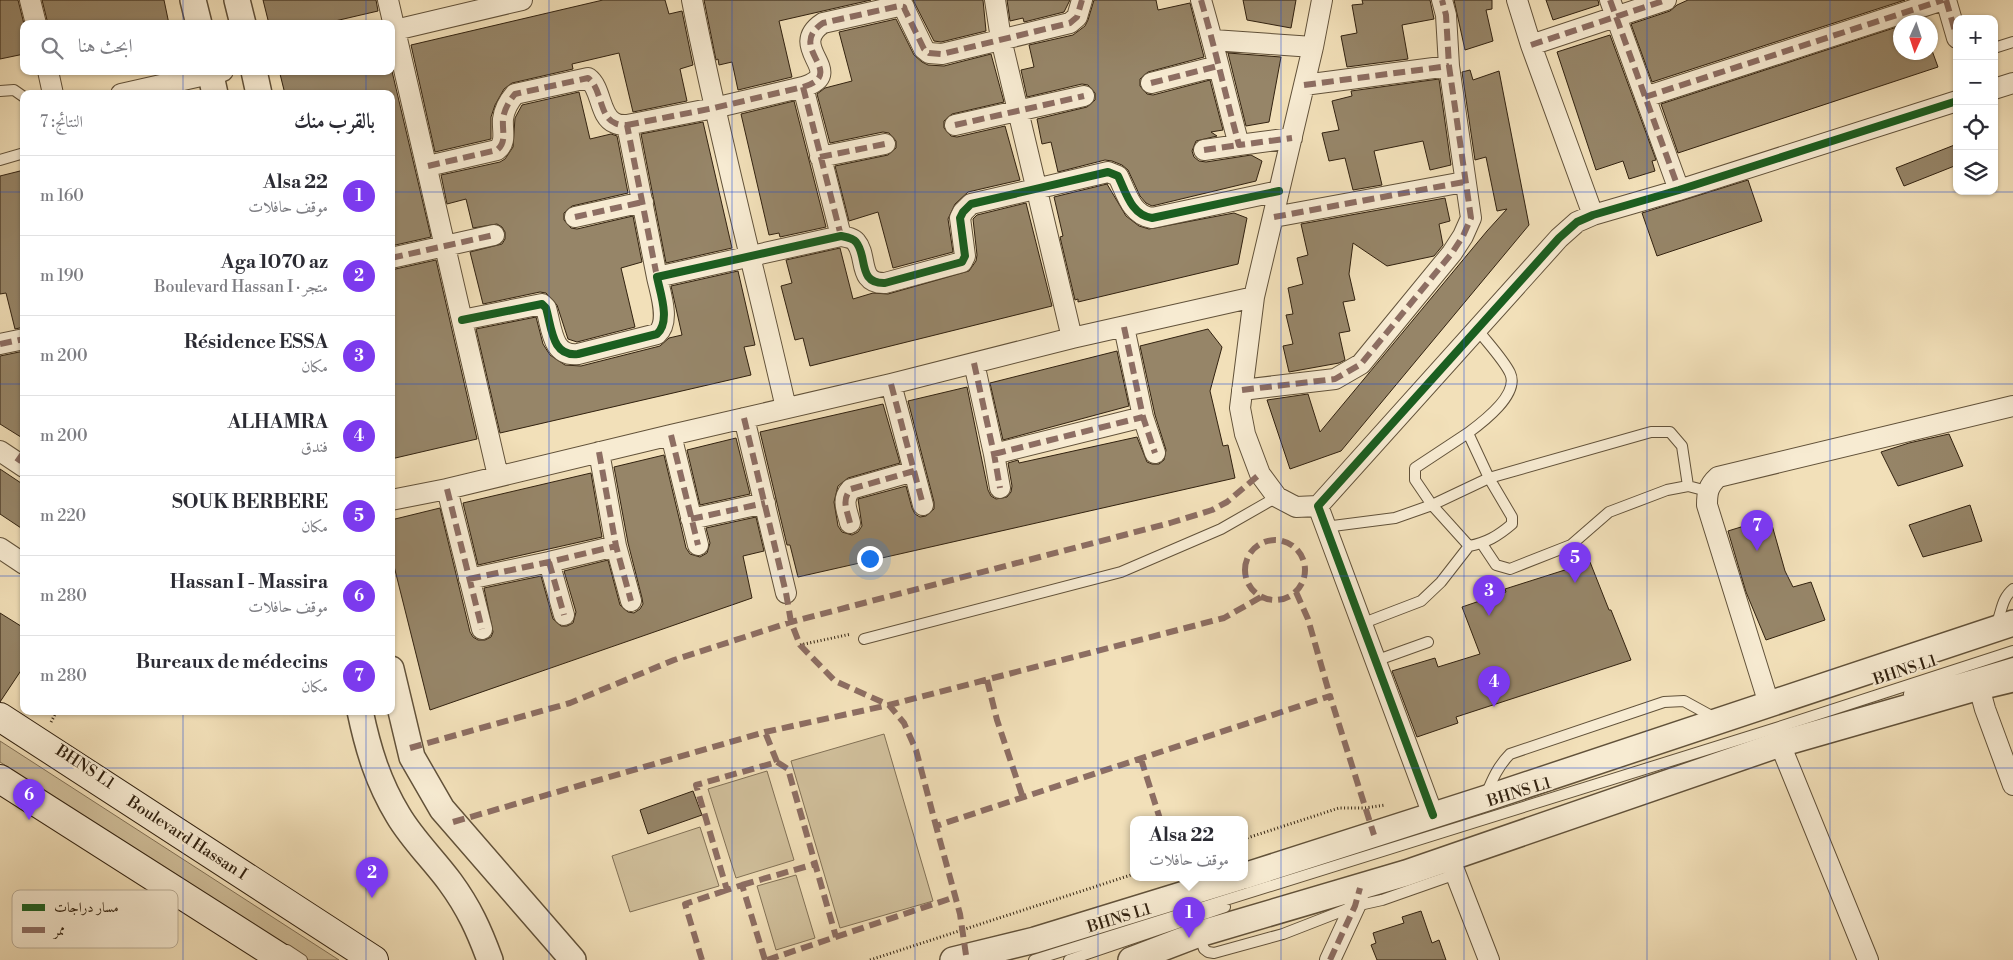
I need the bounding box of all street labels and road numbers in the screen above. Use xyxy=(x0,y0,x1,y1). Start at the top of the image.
street label: BHNS L1 xyxy=(1870,650,1940,690)
street label: BHNS L1 xyxy=(51,740,118,793)
street label: BHNS L1 xyxy=(1484,773,1554,811)
street label: Boulevard Hassan I xyxy=(122,791,251,884)
street label: BHNS L1 xyxy=(1084,899,1154,937)

